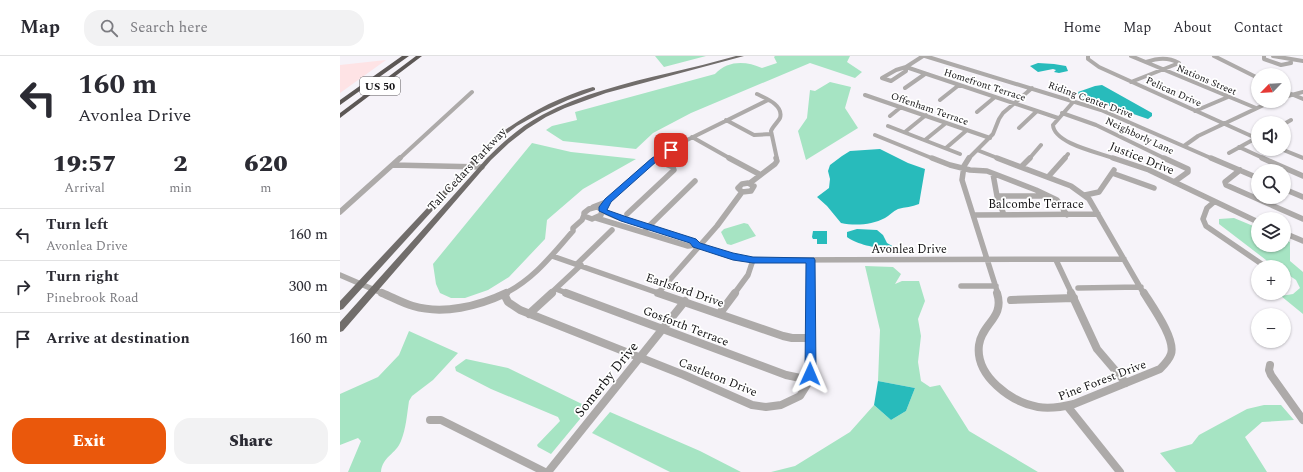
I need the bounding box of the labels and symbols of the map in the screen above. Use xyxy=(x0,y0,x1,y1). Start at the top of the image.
street label: Nations Street xyxy=(1174,60,1239,100)
street label: Homefront Terrace xyxy=(942,64,1028,106)
north arrow xyxy=(1251,68,1291,108)
street label: Pelican Drive xyxy=(1143,72,1204,111)
road number: US 50 xyxy=(360,77,400,95)
street label: Riding Center Drive xyxy=(1046,77,1136,123)
street label: Offenham Terrace xyxy=(889,88,971,130)
street label: Neighborly Lane xyxy=(1103,113,1177,159)
street label: Tall Cedars Parkway xyxy=(423,122,512,216)
pin xyxy=(654,133,688,167)
street label: Justice Drive xyxy=(1107,137,1177,180)
street label: Balcombe Terrace xyxy=(988,195,1084,214)
street label: Avonlea Drive xyxy=(871,240,947,259)
street label: Earlsford Drive xyxy=(643,268,727,313)
street label: Gosforth Terrace xyxy=(640,301,732,352)
street label: Somerby Drive xyxy=(569,337,644,422)
street label: Castleton Drive xyxy=(676,353,760,402)
position arrow xyxy=(789,353,831,395)
street label: Pine Forest Drive xyxy=(1055,355,1149,406)

